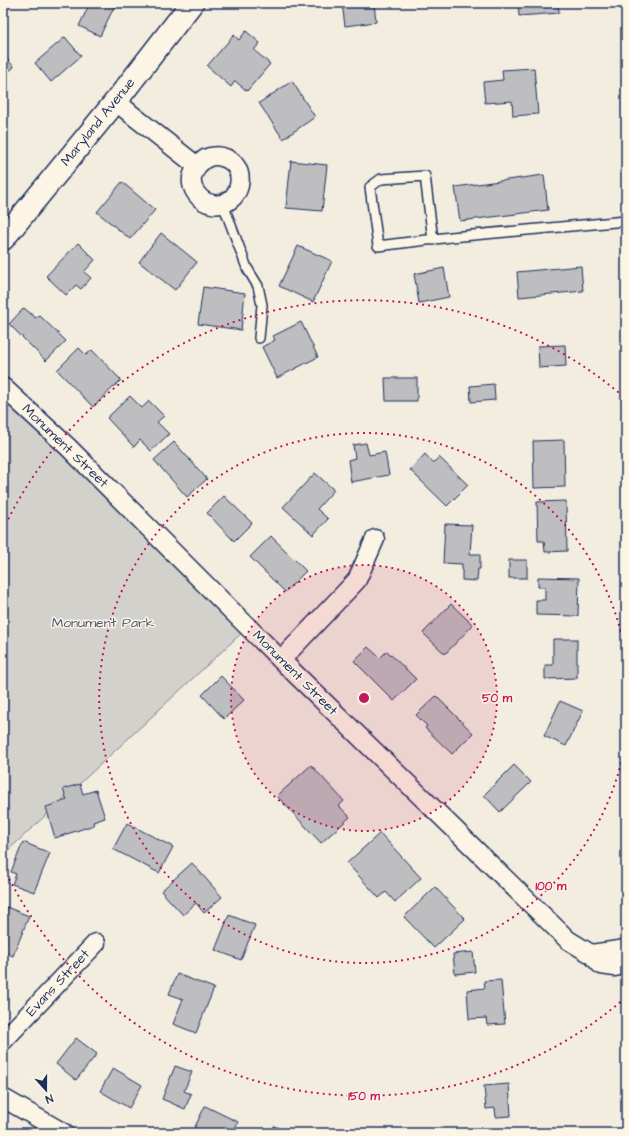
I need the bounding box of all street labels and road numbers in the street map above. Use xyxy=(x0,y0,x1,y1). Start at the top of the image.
street label: Maryland Avenue xyxy=(56,73,140,171)
street label: Monument Street xyxy=(17,399,113,493)
street label: Monument Street xyxy=(248,626,342,720)
street label: Evans Street xyxy=(22,945,95,1021)

